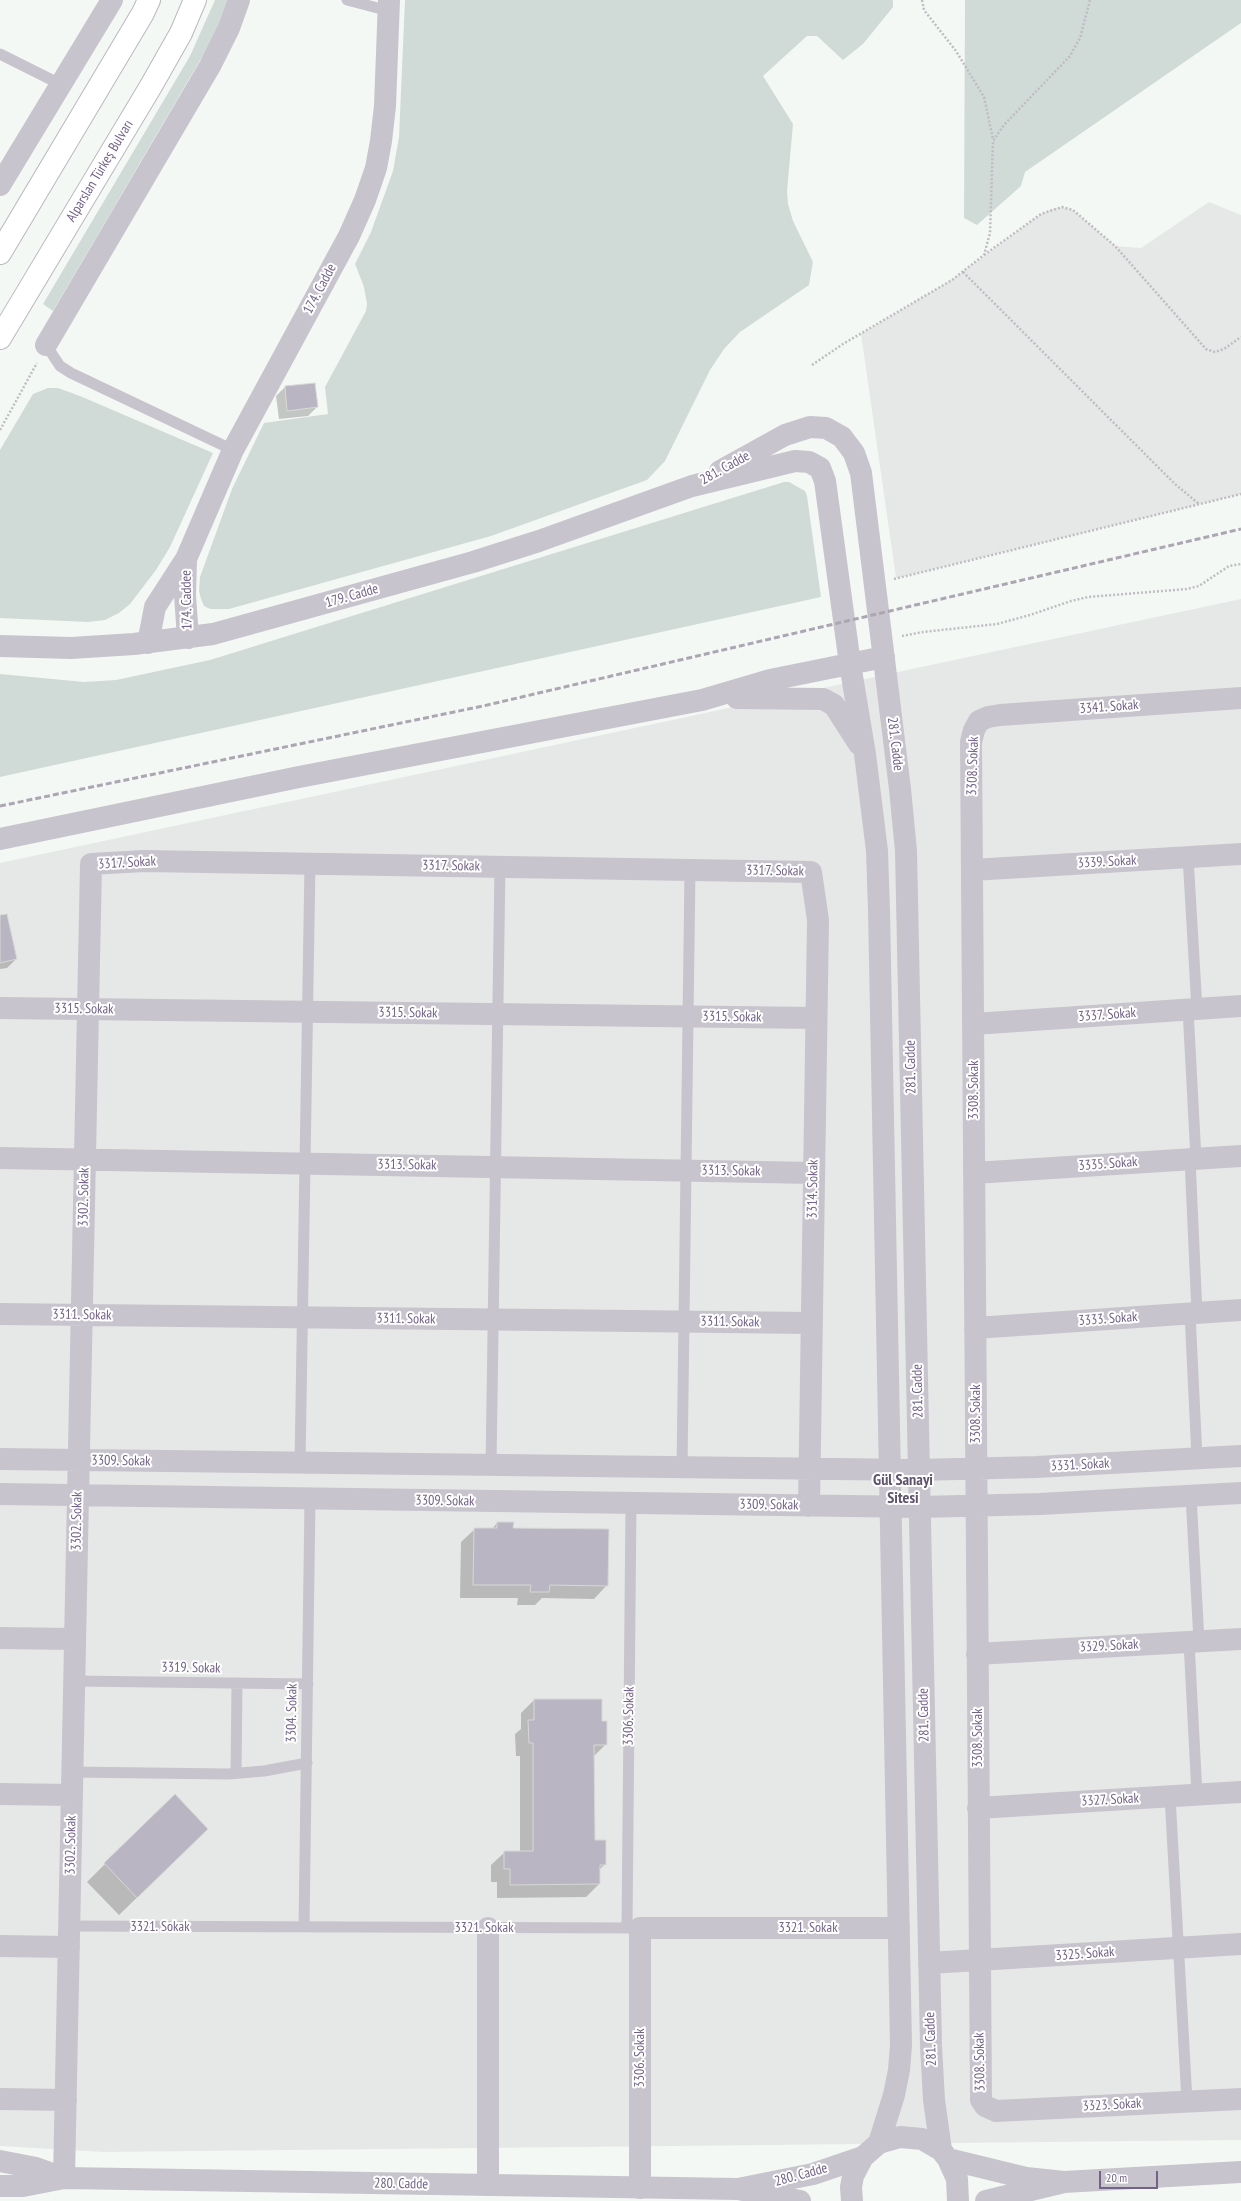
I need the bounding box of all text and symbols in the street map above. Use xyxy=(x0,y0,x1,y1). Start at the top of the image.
street label: Alparslan Türkeş Bulvarı xyxy=(63,117,137,225)
street label: 174. Cadde xyxy=(300,261,340,317)
street label: 281. Cadde xyxy=(697,448,753,488)
street label: 174. Caddee xyxy=(178,570,196,630)
street label: 179. Cadde xyxy=(324,580,380,612)
street label: 3341. Sokak xyxy=(1079,697,1139,717)
street label: 281. Cadde xyxy=(883,716,907,772)
street label: 3308. Sokak xyxy=(964,736,982,796)
street label: 3339. Sokak xyxy=(1077,852,1137,872)
street label: 3317. Sokak xyxy=(98,853,156,873)
street label: 3317. Sokak xyxy=(422,857,480,875)
street label: 3317. Sokak xyxy=(746,862,804,880)
street label: 3315. Sokak xyxy=(54,1000,114,1018)
street label: 3315. Sokak xyxy=(378,1004,438,1022)
street label: 3337. Sokak xyxy=(1078,1005,1136,1025)
street label: 3315. Sokak xyxy=(702,1008,762,1026)
street label: 281. Cadde xyxy=(902,1040,920,1094)
street label: 3308. Sokak xyxy=(966,1060,982,1120)
street label: 3335. Sokak xyxy=(1078,1154,1138,1174)
street label: 3313. Sokak xyxy=(377,1156,437,1174)
street label: 3314. Sokak xyxy=(804,1159,822,1219)
street label: 3313. Sokak xyxy=(701,1162,761,1180)
street label: 3302. Sokak xyxy=(75,1167,93,1227)
street label: 3311. Sokak xyxy=(52,1306,112,1324)
street label: 3333. Sokak xyxy=(1078,1309,1138,1329)
street label: 3311. Sokak xyxy=(376,1310,436,1328)
street label: 3311. Sokak xyxy=(700,1313,760,1331)
street label: 281. Cadde xyxy=(909,1364,927,1418)
street label: 3308. Sokak xyxy=(968,1384,984,1444)
street label: 3309. Sokak xyxy=(91,1452,151,1470)
street label: 3331. Sokak xyxy=(1050,1455,1110,1475)
district label: Gül Sanayi Sitesi xyxy=(873,1470,933,1508)
street label: 3302. Sokak xyxy=(68,1491,86,1551)
street label: 3309. Sokak xyxy=(415,1492,475,1510)
street label: 3309. Sokak xyxy=(739,1496,799,1514)
street label: 3329. Sokak xyxy=(1079,1636,1139,1656)
street label: 3319. Sokak xyxy=(161,1659,221,1677)
street label: 3304. Sokak xyxy=(283,1683,301,1743)
street label: 3306. Sokak xyxy=(620,1686,638,1746)
street label: 281. Cadde xyxy=(915,1688,933,1742)
street label: 3308. Sokak xyxy=(970,1708,986,1768)
street label: 3327. Sokak xyxy=(1081,1790,1139,1810)
street label: 3302. Sokak xyxy=(62,1815,80,1875)
street label: 3321. Sokak xyxy=(130,1919,190,1935)
street label: 3321. Sokak xyxy=(454,1920,514,1936)
street label: 3321. Sokak xyxy=(778,1920,838,1936)
street label: 3325. Sokak xyxy=(1055,1944,1115,1964)
street label: 281. Cadde xyxy=(922,2012,940,2066)
street label: 3306. Sokak xyxy=(632,2028,648,2088)
street label: 3308. Sokak xyxy=(971,2032,989,2092)
street label: 3323. Sokak xyxy=(1082,2095,1142,2115)
street label: 280. Cadde xyxy=(773,2160,829,2190)
scale bar xyxy=(1101,2163,1160,2189)
text: 20 m xyxy=(1106,2170,1127,2185)
street label: 280. Cadde xyxy=(374,2175,428,2193)

